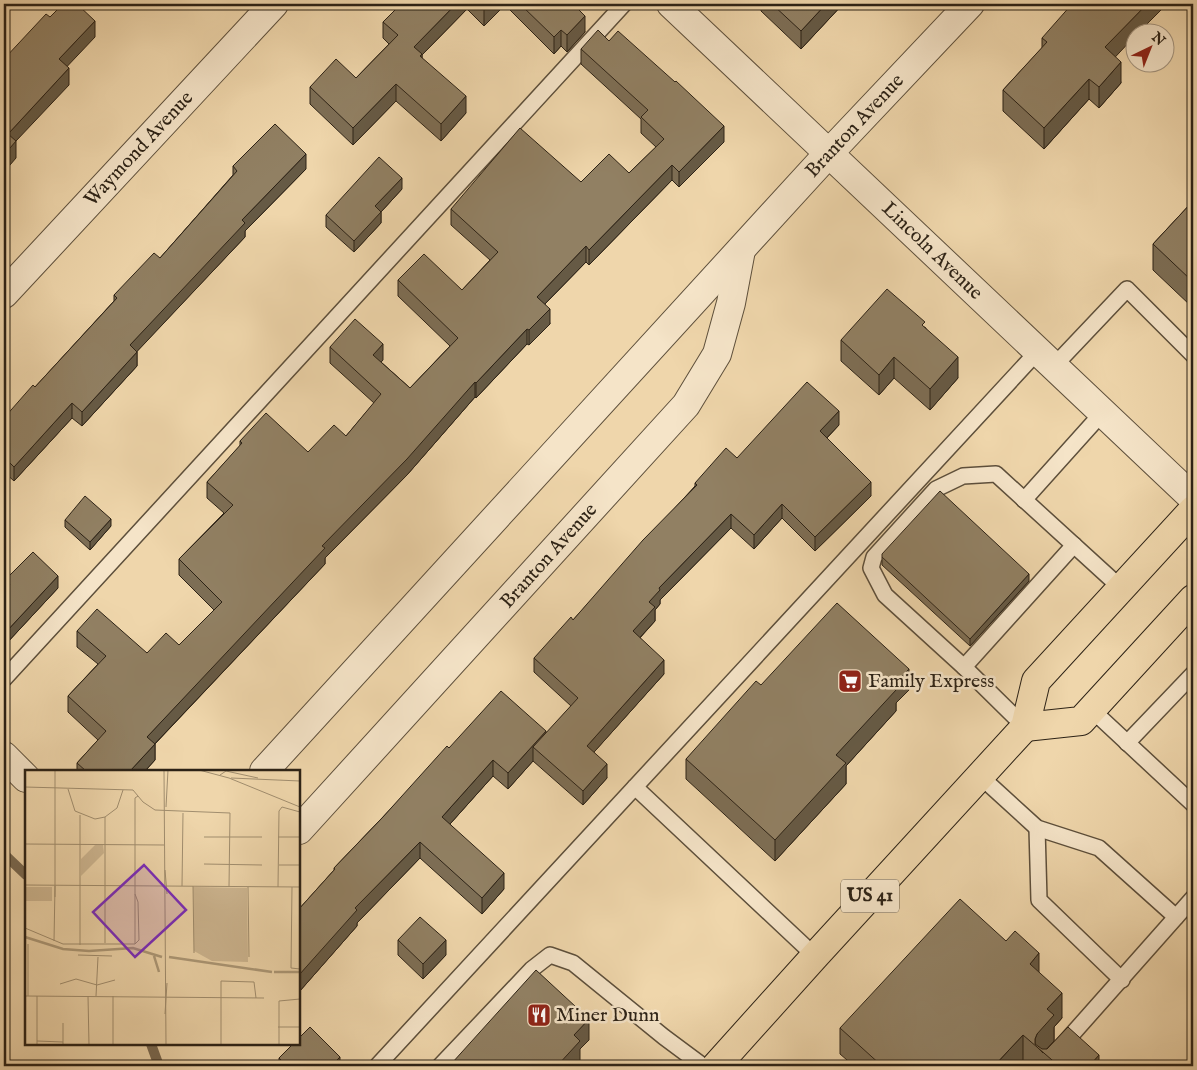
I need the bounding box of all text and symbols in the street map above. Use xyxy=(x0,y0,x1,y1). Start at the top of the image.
north arrow xyxy=(1124,22,1174,72)
text: N xyxy=(1147,28,1169,50)
street label: Branton Avenue xyxy=(800,69,910,183)
street label: Waymond Avenue xyxy=(79,86,199,212)
street label: Lincoln Avenue xyxy=(876,196,988,306)
street label: Branton Avenue xyxy=(495,498,603,614)
supermarket icon: Family Express xyxy=(837,668,863,694)
place label: Family Express xyxy=(868,669,994,694)
inset map xyxy=(25,770,300,1045)
road number: US 41 xyxy=(841,879,899,912)
restaurant icon: Miner Dunn xyxy=(526,1002,552,1028)
place label: Miner Dunn xyxy=(556,1003,660,1028)

